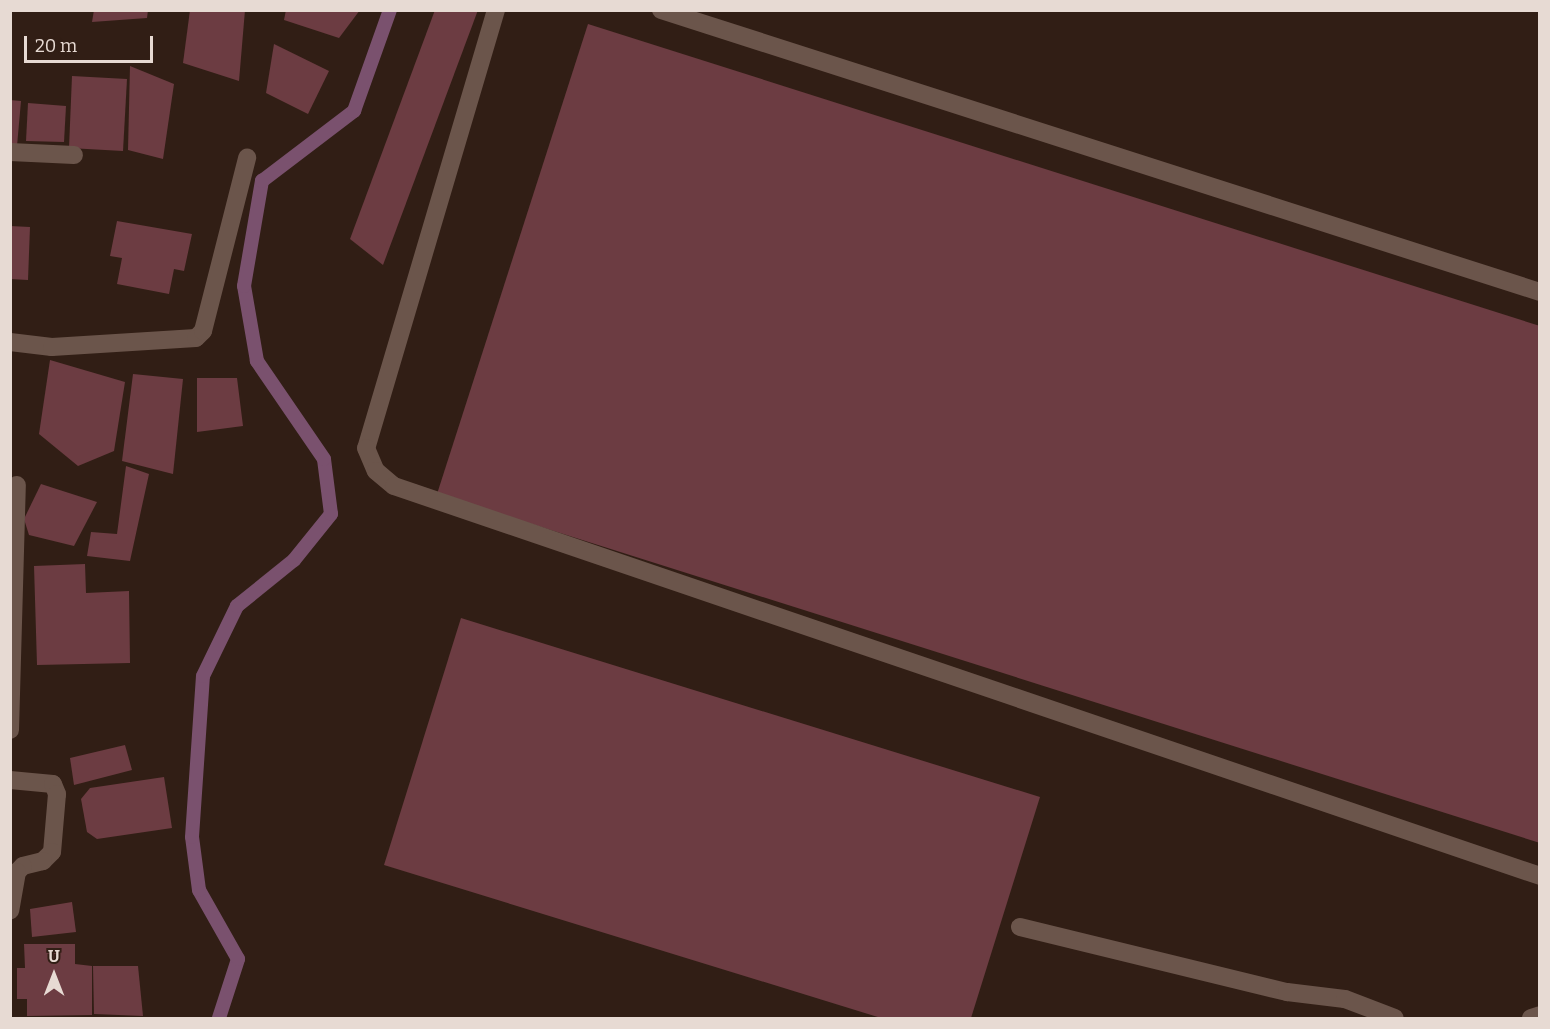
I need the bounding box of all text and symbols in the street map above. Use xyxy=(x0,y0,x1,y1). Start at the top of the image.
scale bar xyxy=(27,24,156,62)
text: 20 m xyxy=(35,35,77,57)
north arrow xyxy=(24,945,84,1005)
text: U xyxy=(48,947,60,966)

